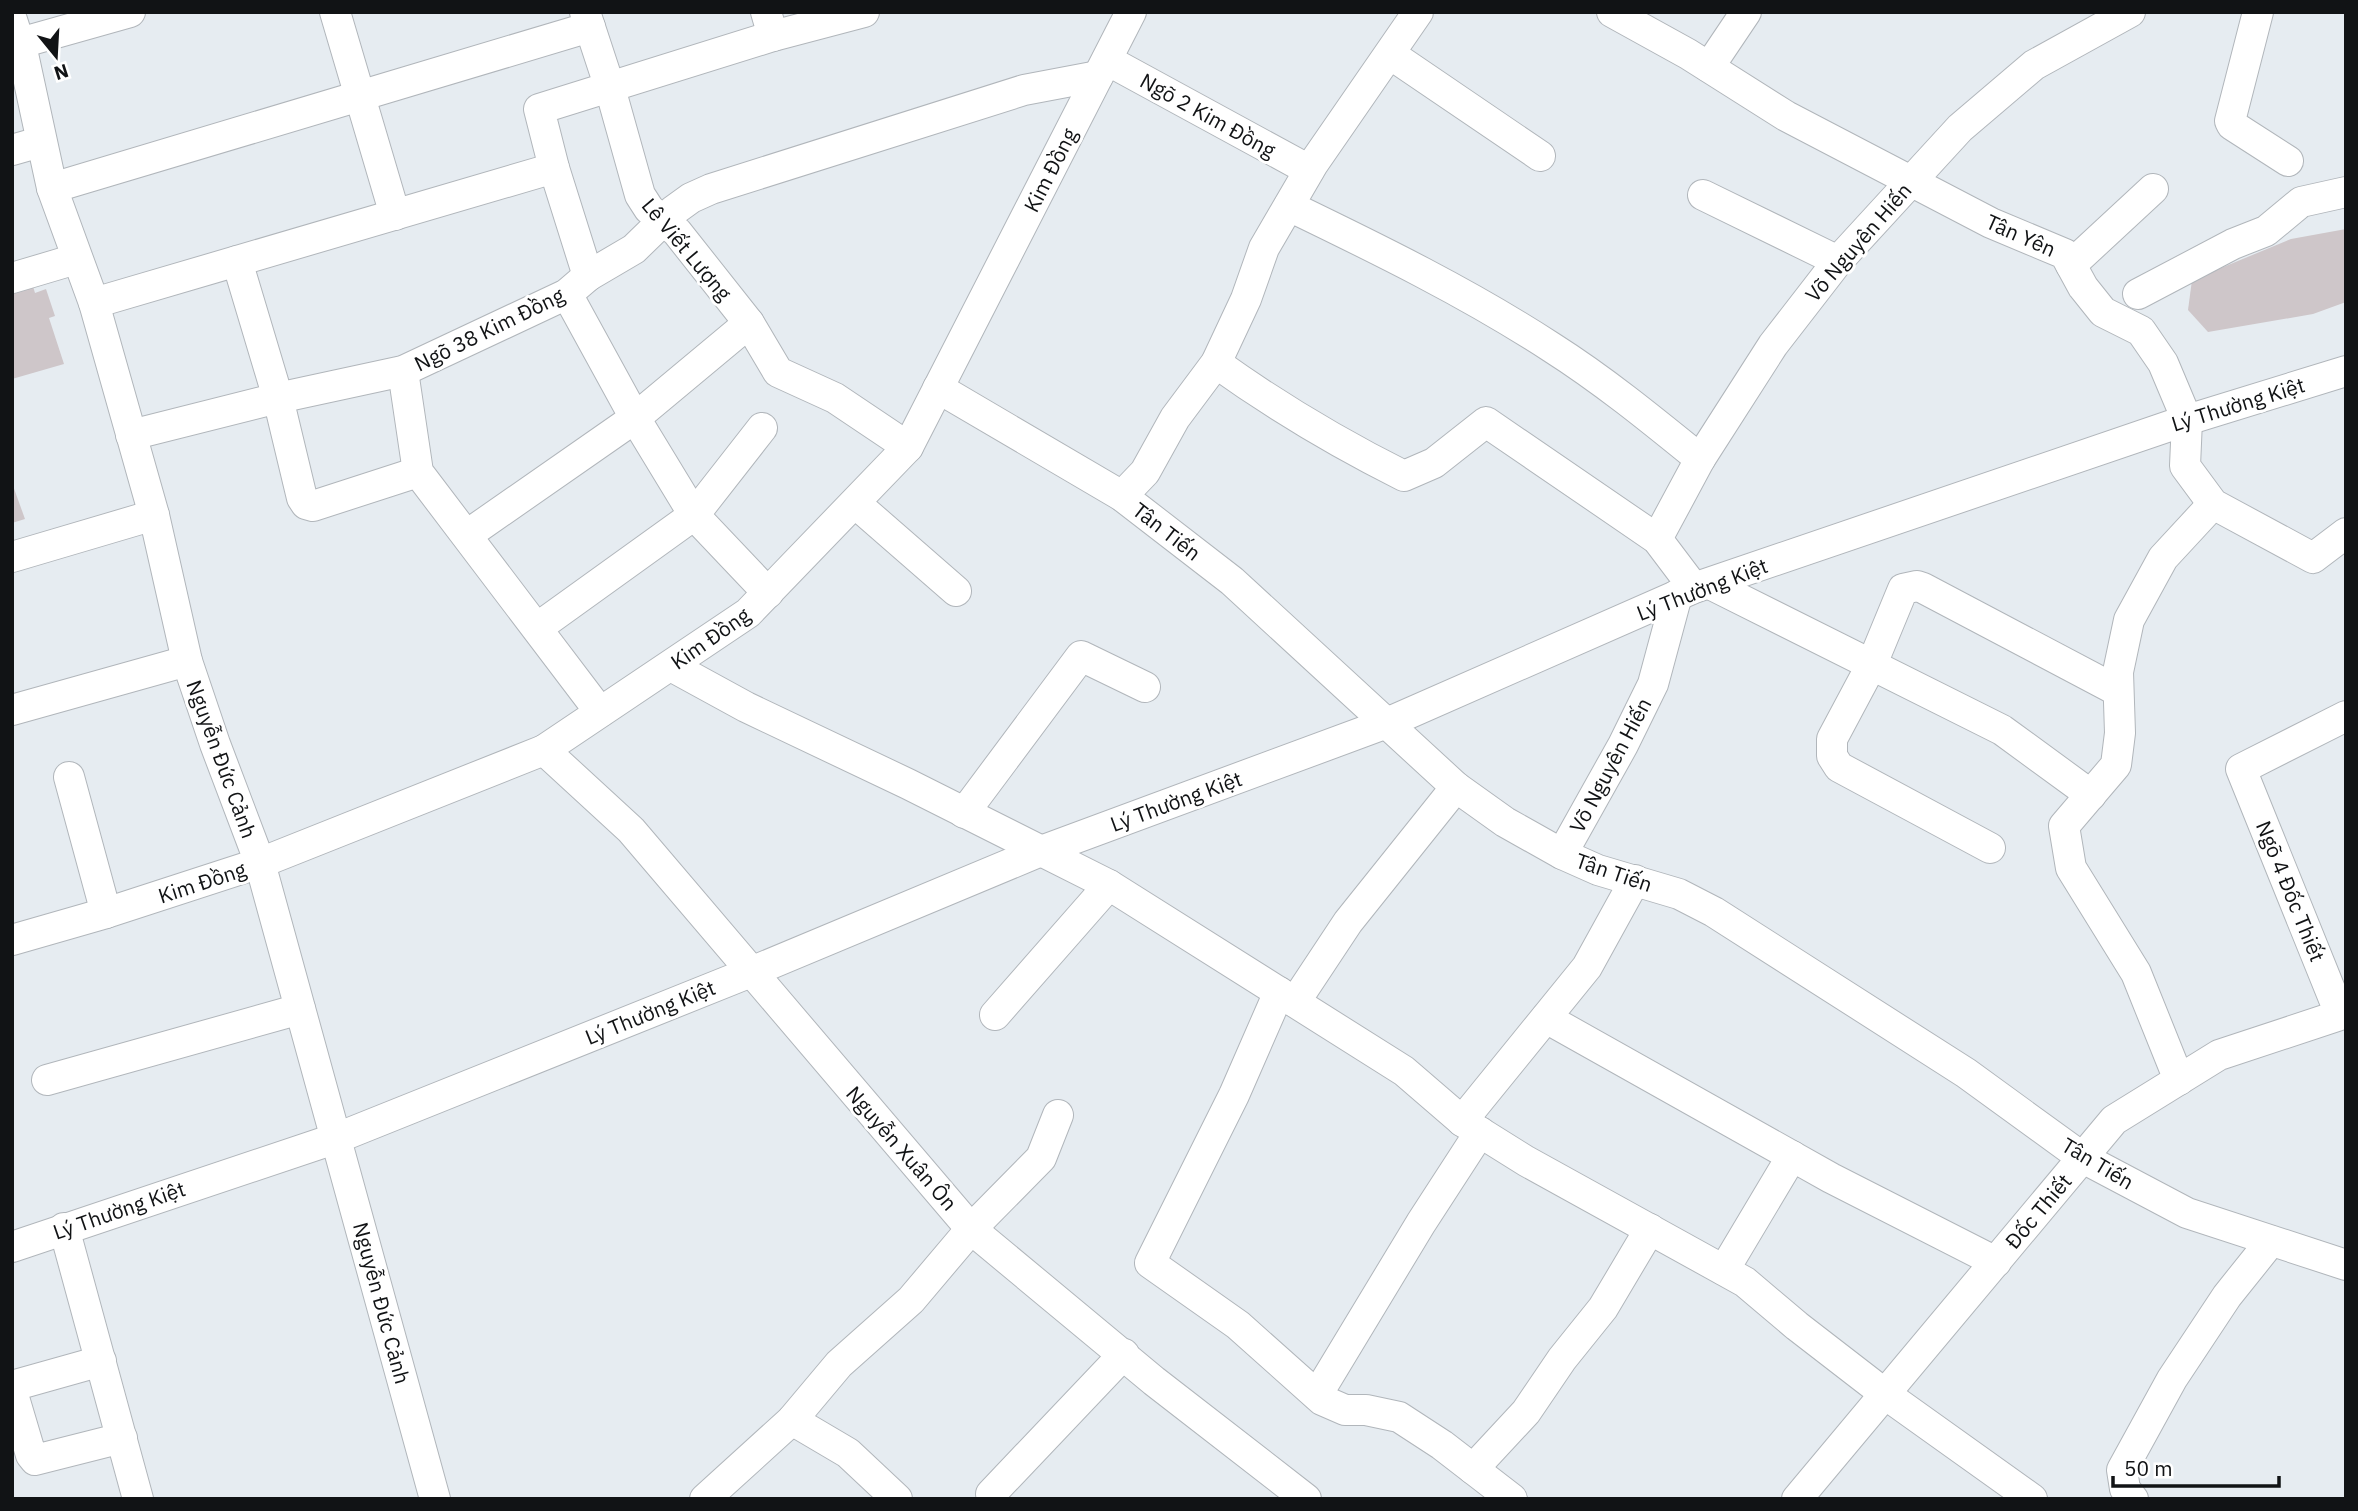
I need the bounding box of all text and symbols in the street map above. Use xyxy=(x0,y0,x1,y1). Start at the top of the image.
north arrow xyxy=(21,21,91,91)
text: N xyxy=(51,59,72,86)
street label: Ngõ 2 Kim Đồng xyxy=(1135,66,1281,164)
street label: Kim Đồng xyxy=(1017,123,1083,217)
street label: Võ Nguyên Hiến xyxy=(1799,177,1917,307)
street label: Lê Viết Lượng xyxy=(636,192,738,306)
street label: Tân Yên xyxy=(1982,207,2060,263)
street label: Ngõ 38 Kim Đồng xyxy=(409,281,569,377)
street label: Lý Thường Kiệt xyxy=(2168,370,2308,438)
street label: Tân Tiến xyxy=(1127,496,1207,566)
street label: Lý Thường Kiệt xyxy=(1632,551,1772,627)
street label: Kim Đồng xyxy=(665,600,755,676)
street label: Nguyễn Đức Cảnh xyxy=(180,676,264,842)
street label: Võ Nguyên Hiến xyxy=(1563,693,1657,837)
street label: Lý Thường Kiệt xyxy=(1106,764,1246,838)
street label: Ngõ 4 Đốc Thiết xyxy=(2250,816,2332,966)
street label: Tân Tiến xyxy=(1572,846,1656,898)
street label: Kim Đồng xyxy=(154,855,250,909)
street label: Lý Thường Kiệt xyxy=(581,973,719,1051)
street label: Nguyễn Xuân Ôn xyxy=(840,1080,964,1216)
street label: Tân Tiến xyxy=(2057,1131,2139,1195)
street label: Đốc Thiết xyxy=(1999,1168,2077,1254)
street label: Lý Thường Kiệt xyxy=(49,1174,189,1246)
street label: Nguyễn Đức Cảnh xyxy=(347,1219,417,1387)
scale bar xyxy=(2113,1444,2279,1488)
text: 50 m xyxy=(2124,1454,2173,1482)

